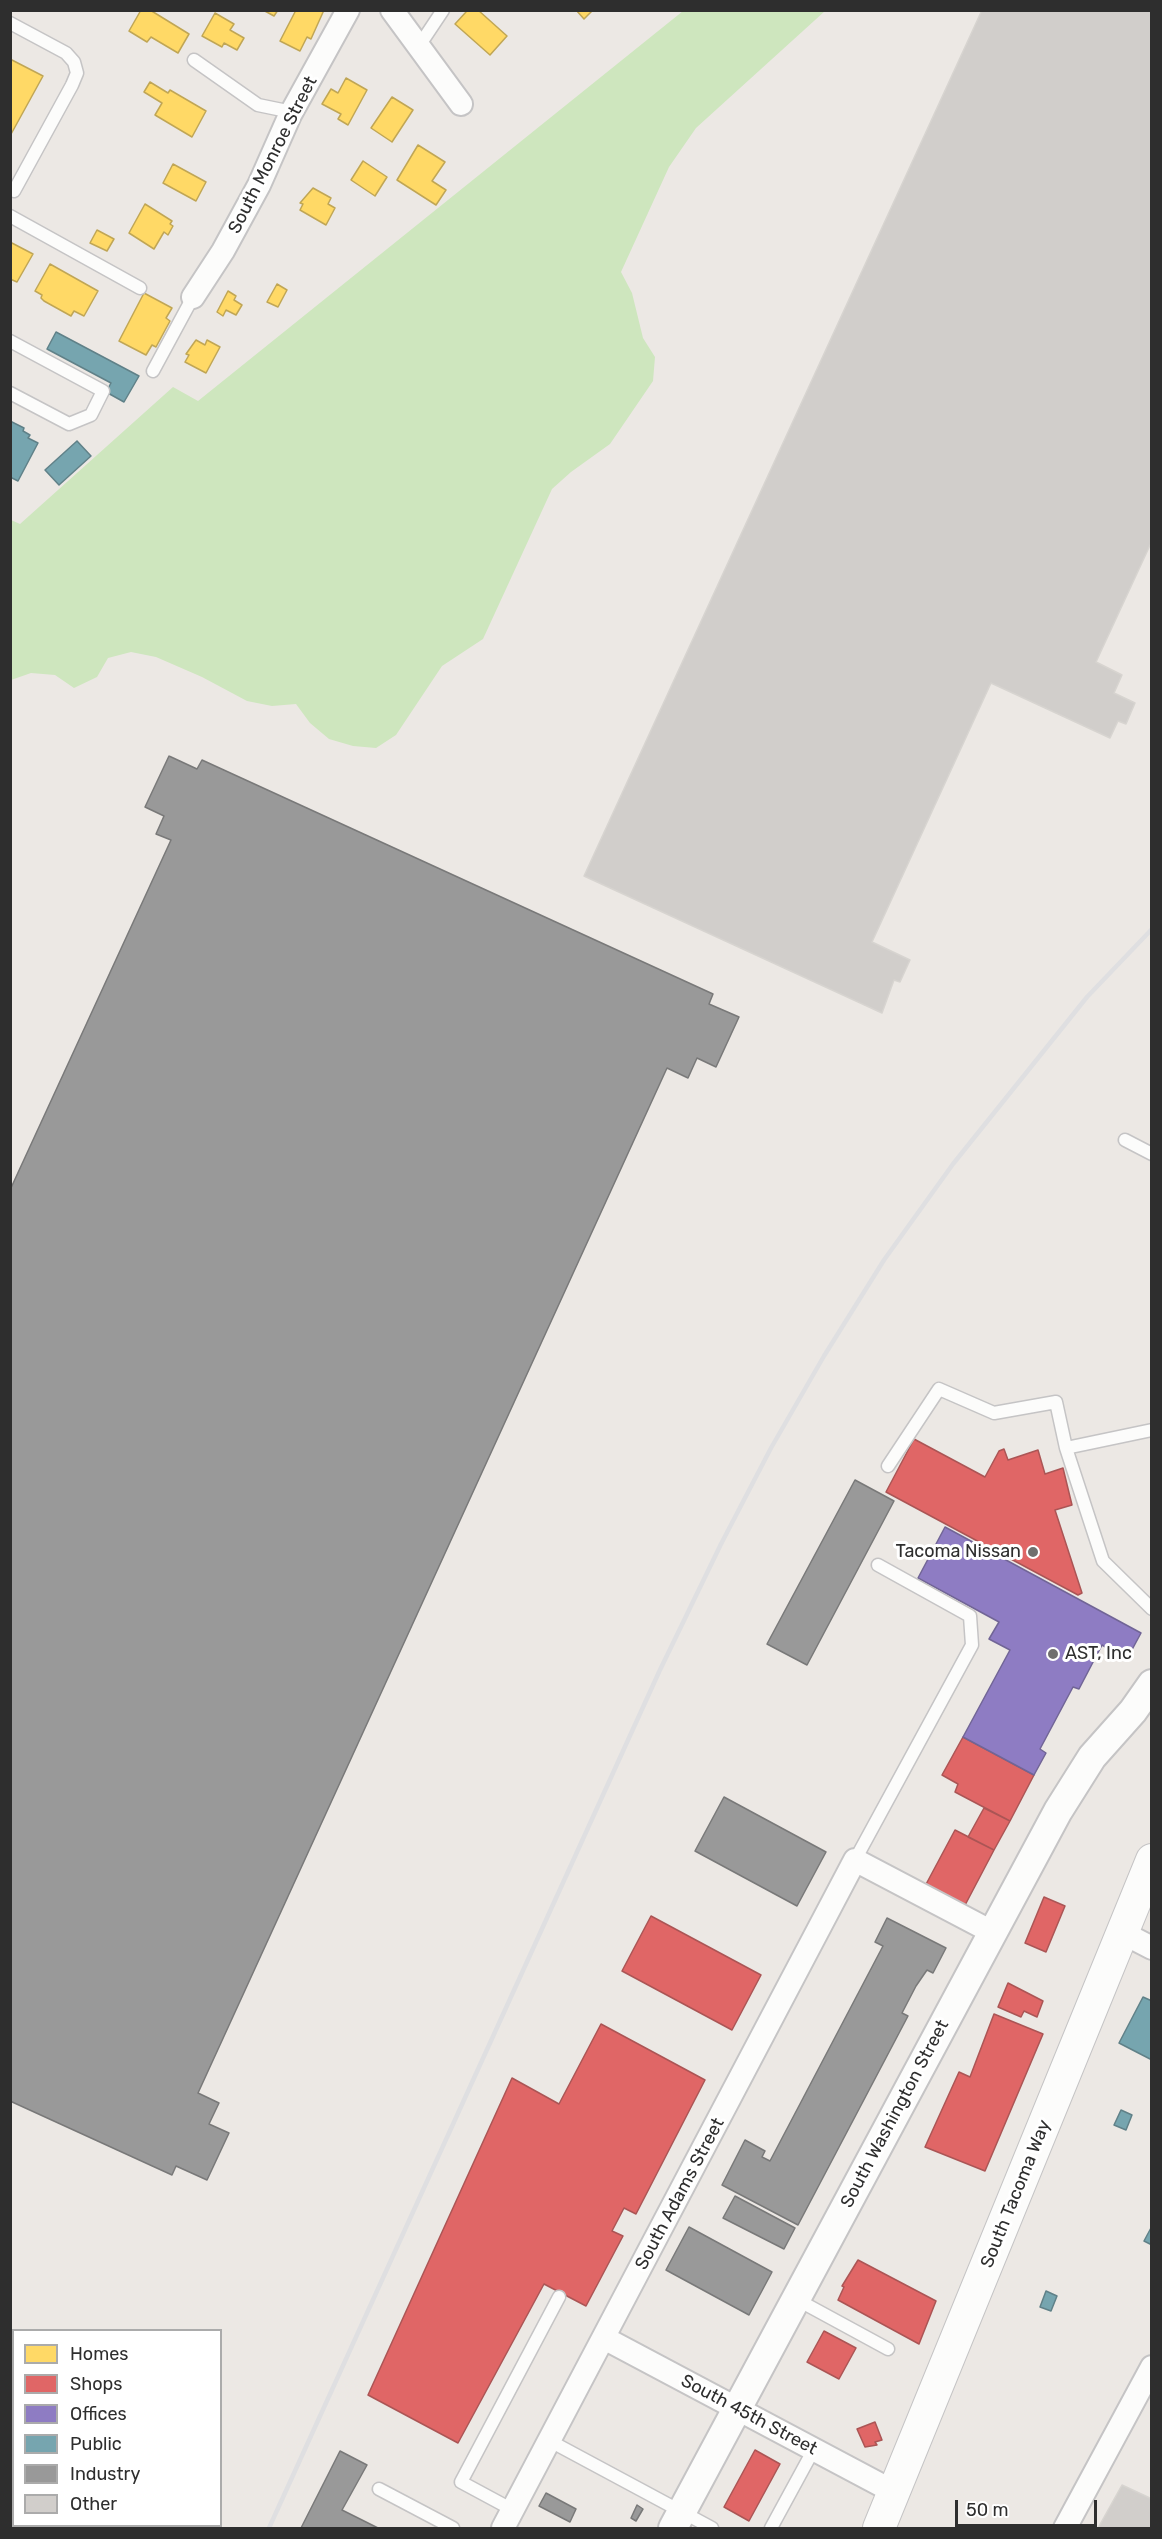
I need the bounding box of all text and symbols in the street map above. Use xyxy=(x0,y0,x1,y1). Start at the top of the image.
street label: South Monroe Street xyxy=(224,73,322,237)
place label: Tacoma Nissan xyxy=(896,1541,1021,1563)
marker: Tacoma Nissan xyxy=(1026,1545,1040,1559)
place label: AST, Inc xyxy=(1065,1643,1132,1665)
marker: AST, Inc xyxy=(1046,1647,1060,1661)
street label: South Washington Street xyxy=(836,2016,954,2212)
street label: South Adams Street xyxy=(631,2114,729,2274)
street label: South Tacoma Way xyxy=(976,2117,1056,2271)
legend xyxy=(12,2329,222,2527)
text: Homes xyxy=(70,2343,128,2365)
street label: South 45th Street xyxy=(677,2370,821,2460)
text: Shops xyxy=(70,2373,122,2395)
text: Offices xyxy=(70,2403,127,2425)
text: Public xyxy=(70,2433,122,2455)
text: Industry xyxy=(70,2463,140,2485)
scale bar xyxy=(958,2488,1100,2526)
text: Other xyxy=(70,2493,117,2515)
text: 50 m xyxy=(966,2499,1009,2521)

